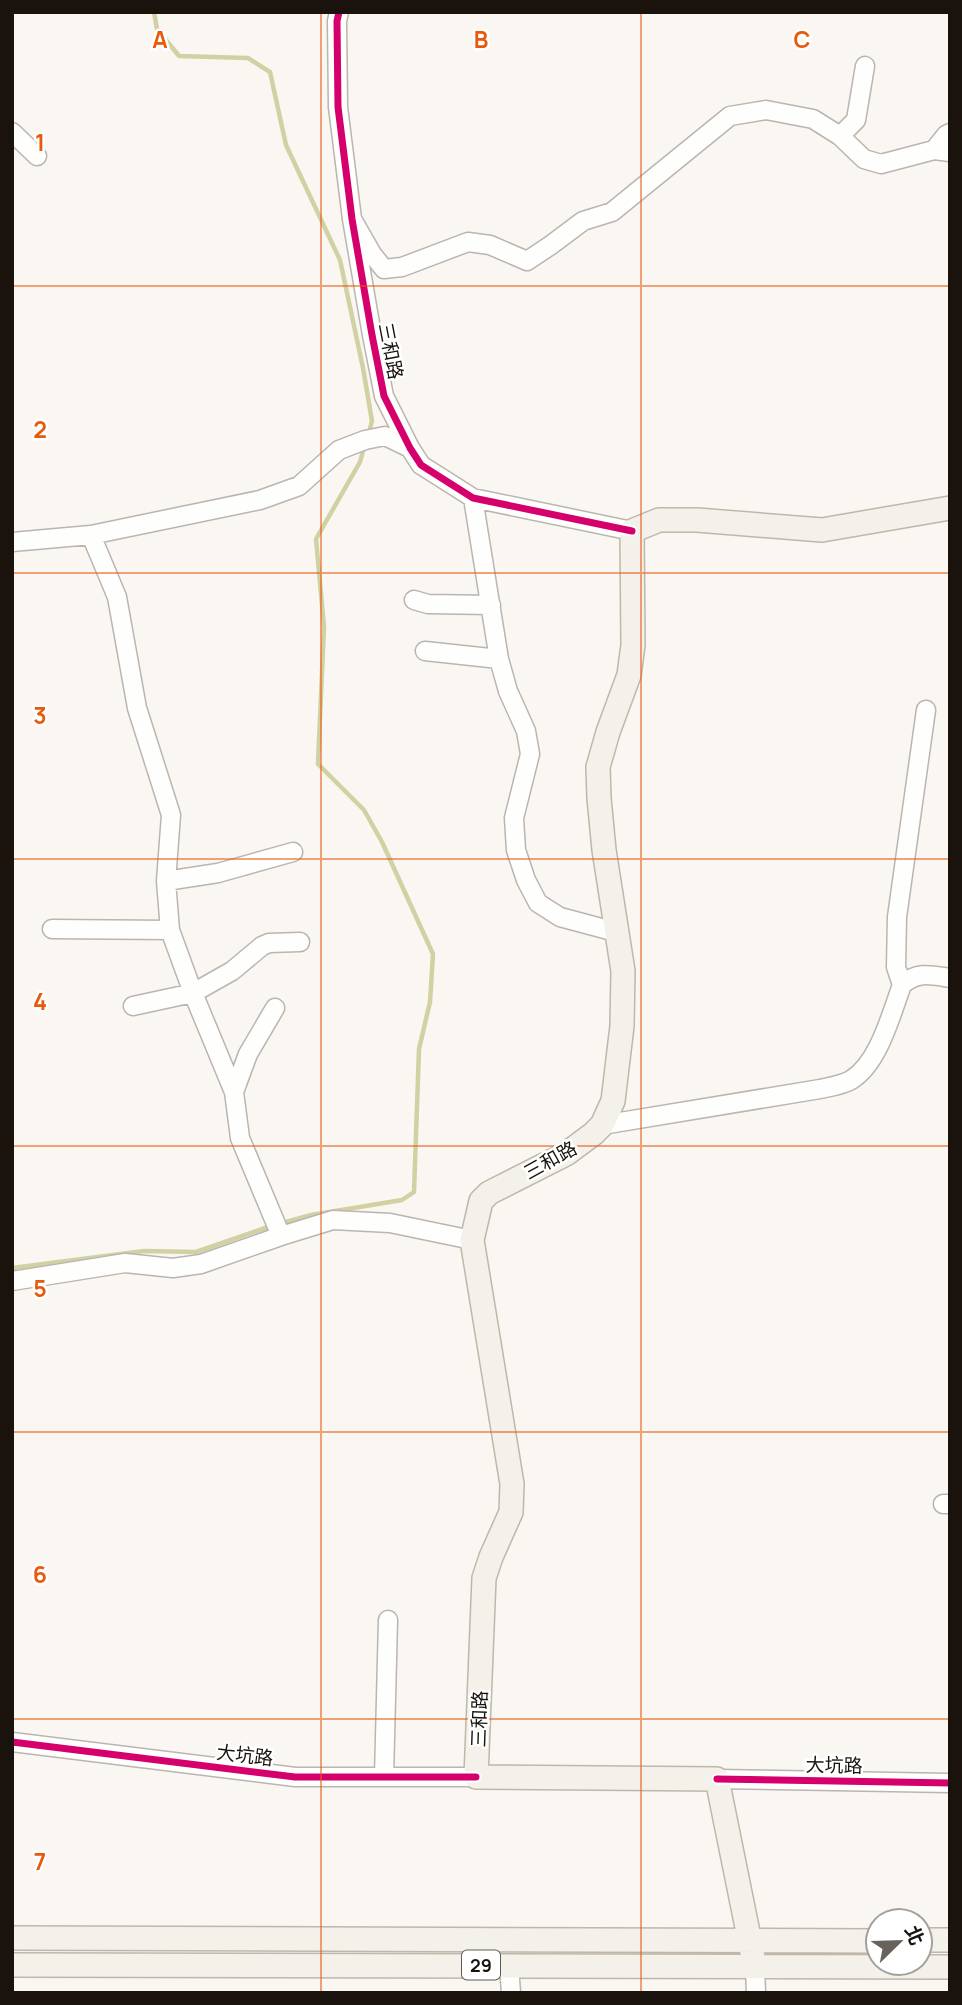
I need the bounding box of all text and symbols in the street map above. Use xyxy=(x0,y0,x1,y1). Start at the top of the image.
text: A xyxy=(152,23,168,55)
text: B xyxy=(474,23,488,55)
text: C xyxy=(794,23,811,55)
text: 1 xyxy=(35,126,45,158)
street label: 三和路 xyxy=(373,321,409,381)
text: 2 xyxy=(33,413,47,445)
text: 3 xyxy=(33,699,47,731)
text: 4 xyxy=(33,985,47,1017)
street label: 三和路 xyxy=(519,1135,581,1185)
text: 5 xyxy=(33,1272,47,1304)
text: 6 xyxy=(33,1558,47,1590)
street label: 三和路 xyxy=(465,1690,493,1748)
street label: 大坑路 xyxy=(215,1739,275,1771)
street label: 大坑路 xyxy=(805,1752,863,1778)
text: 7 xyxy=(34,1845,46,1877)
north arrow xyxy=(864,1907,934,1977)
text: 北 xyxy=(899,1922,930,1949)
road number: 29 xyxy=(462,1951,500,1980)

